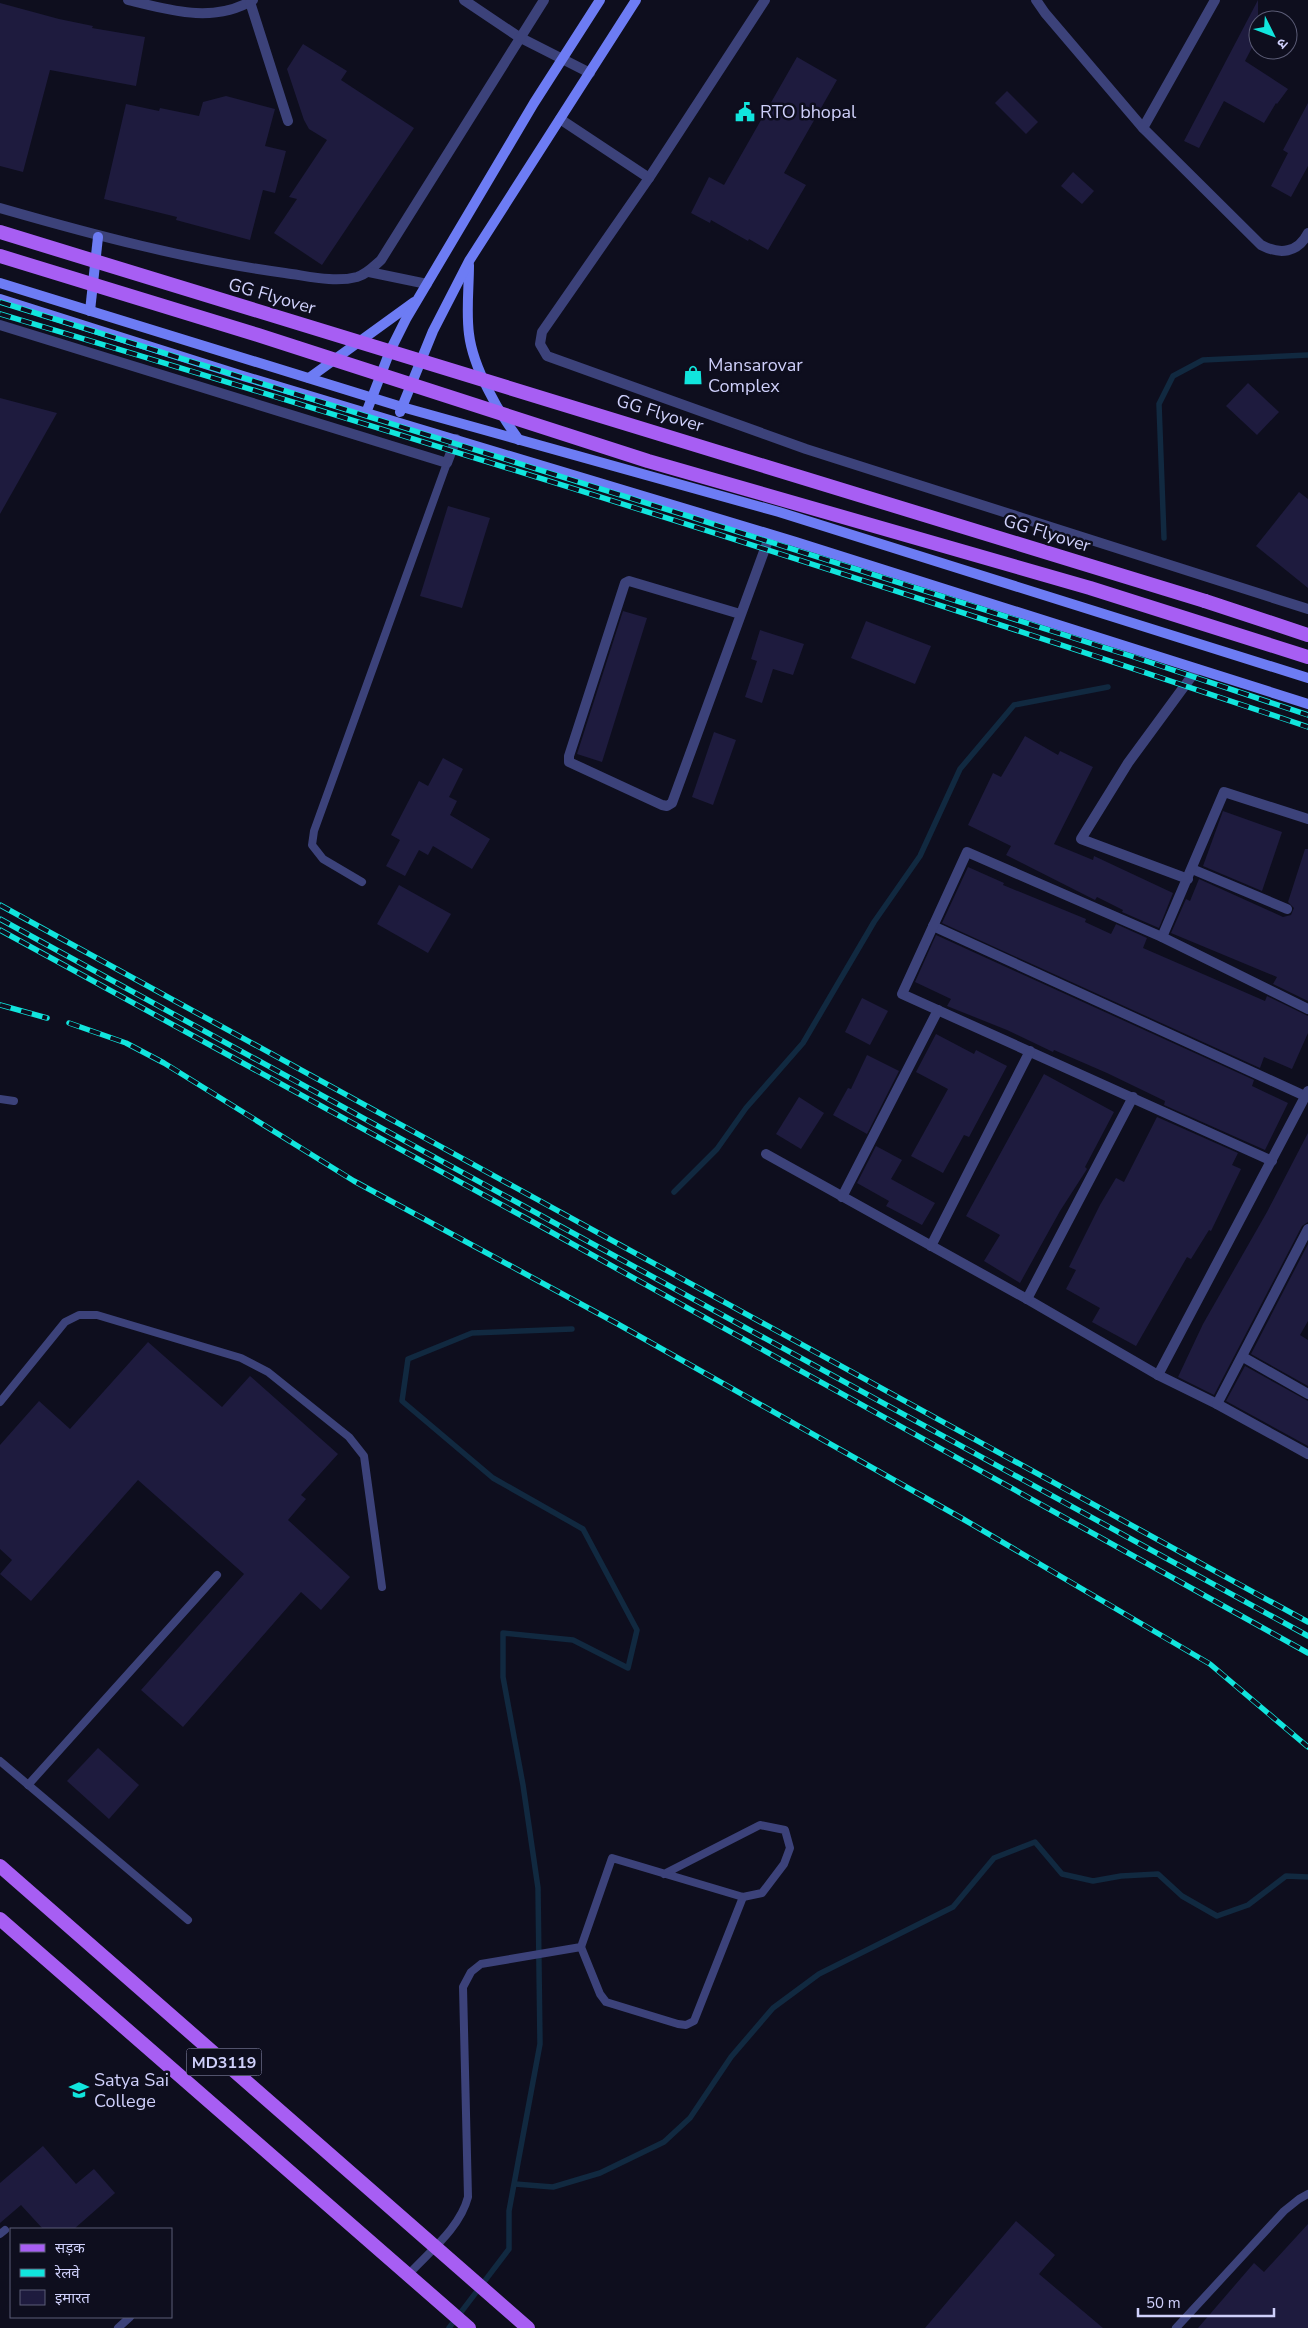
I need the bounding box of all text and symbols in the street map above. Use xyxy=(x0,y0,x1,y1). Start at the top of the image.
north arrow xyxy=(1248,10,1298,60)
text: उ xyxy=(1272,34,1292,53)
place label: RTO bhopal xyxy=(760,100,857,124)
public building icon: RTO bhopal xyxy=(734,101,756,123)
street label: GG Flyover xyxy=(225,272,319,320)
place label: Mansarovar Complex xyxy=(708,353,803,398)
shop icon: Mansarovar Complex xyxy=(682,364,704,386)
street label: GG Flyover xyxy=(614,388,707,438)
street label: GG Flyover xyxy=(1001,508,1094,558)
road number: MD3119 xyxy=(186,2048,262,2076)
place label: Satya Sai College xyxy=(94,2068,169,2113)
school or university icon: Satya Sai College xyxy=(68,2079,90,2101)
legend xyxy=(10,2228,172,2318)
text: सड़क xyxy=(55,2238,85,2258)
text: रेलवे xyxy=(54,2263,80,2283)
scale bar xyxy=(1138,2286,1274,2318)
text: इमारत xyxy=(55,2288,90,2308)
text: 50 m xyxy=(1146,2293,1181,2313)

